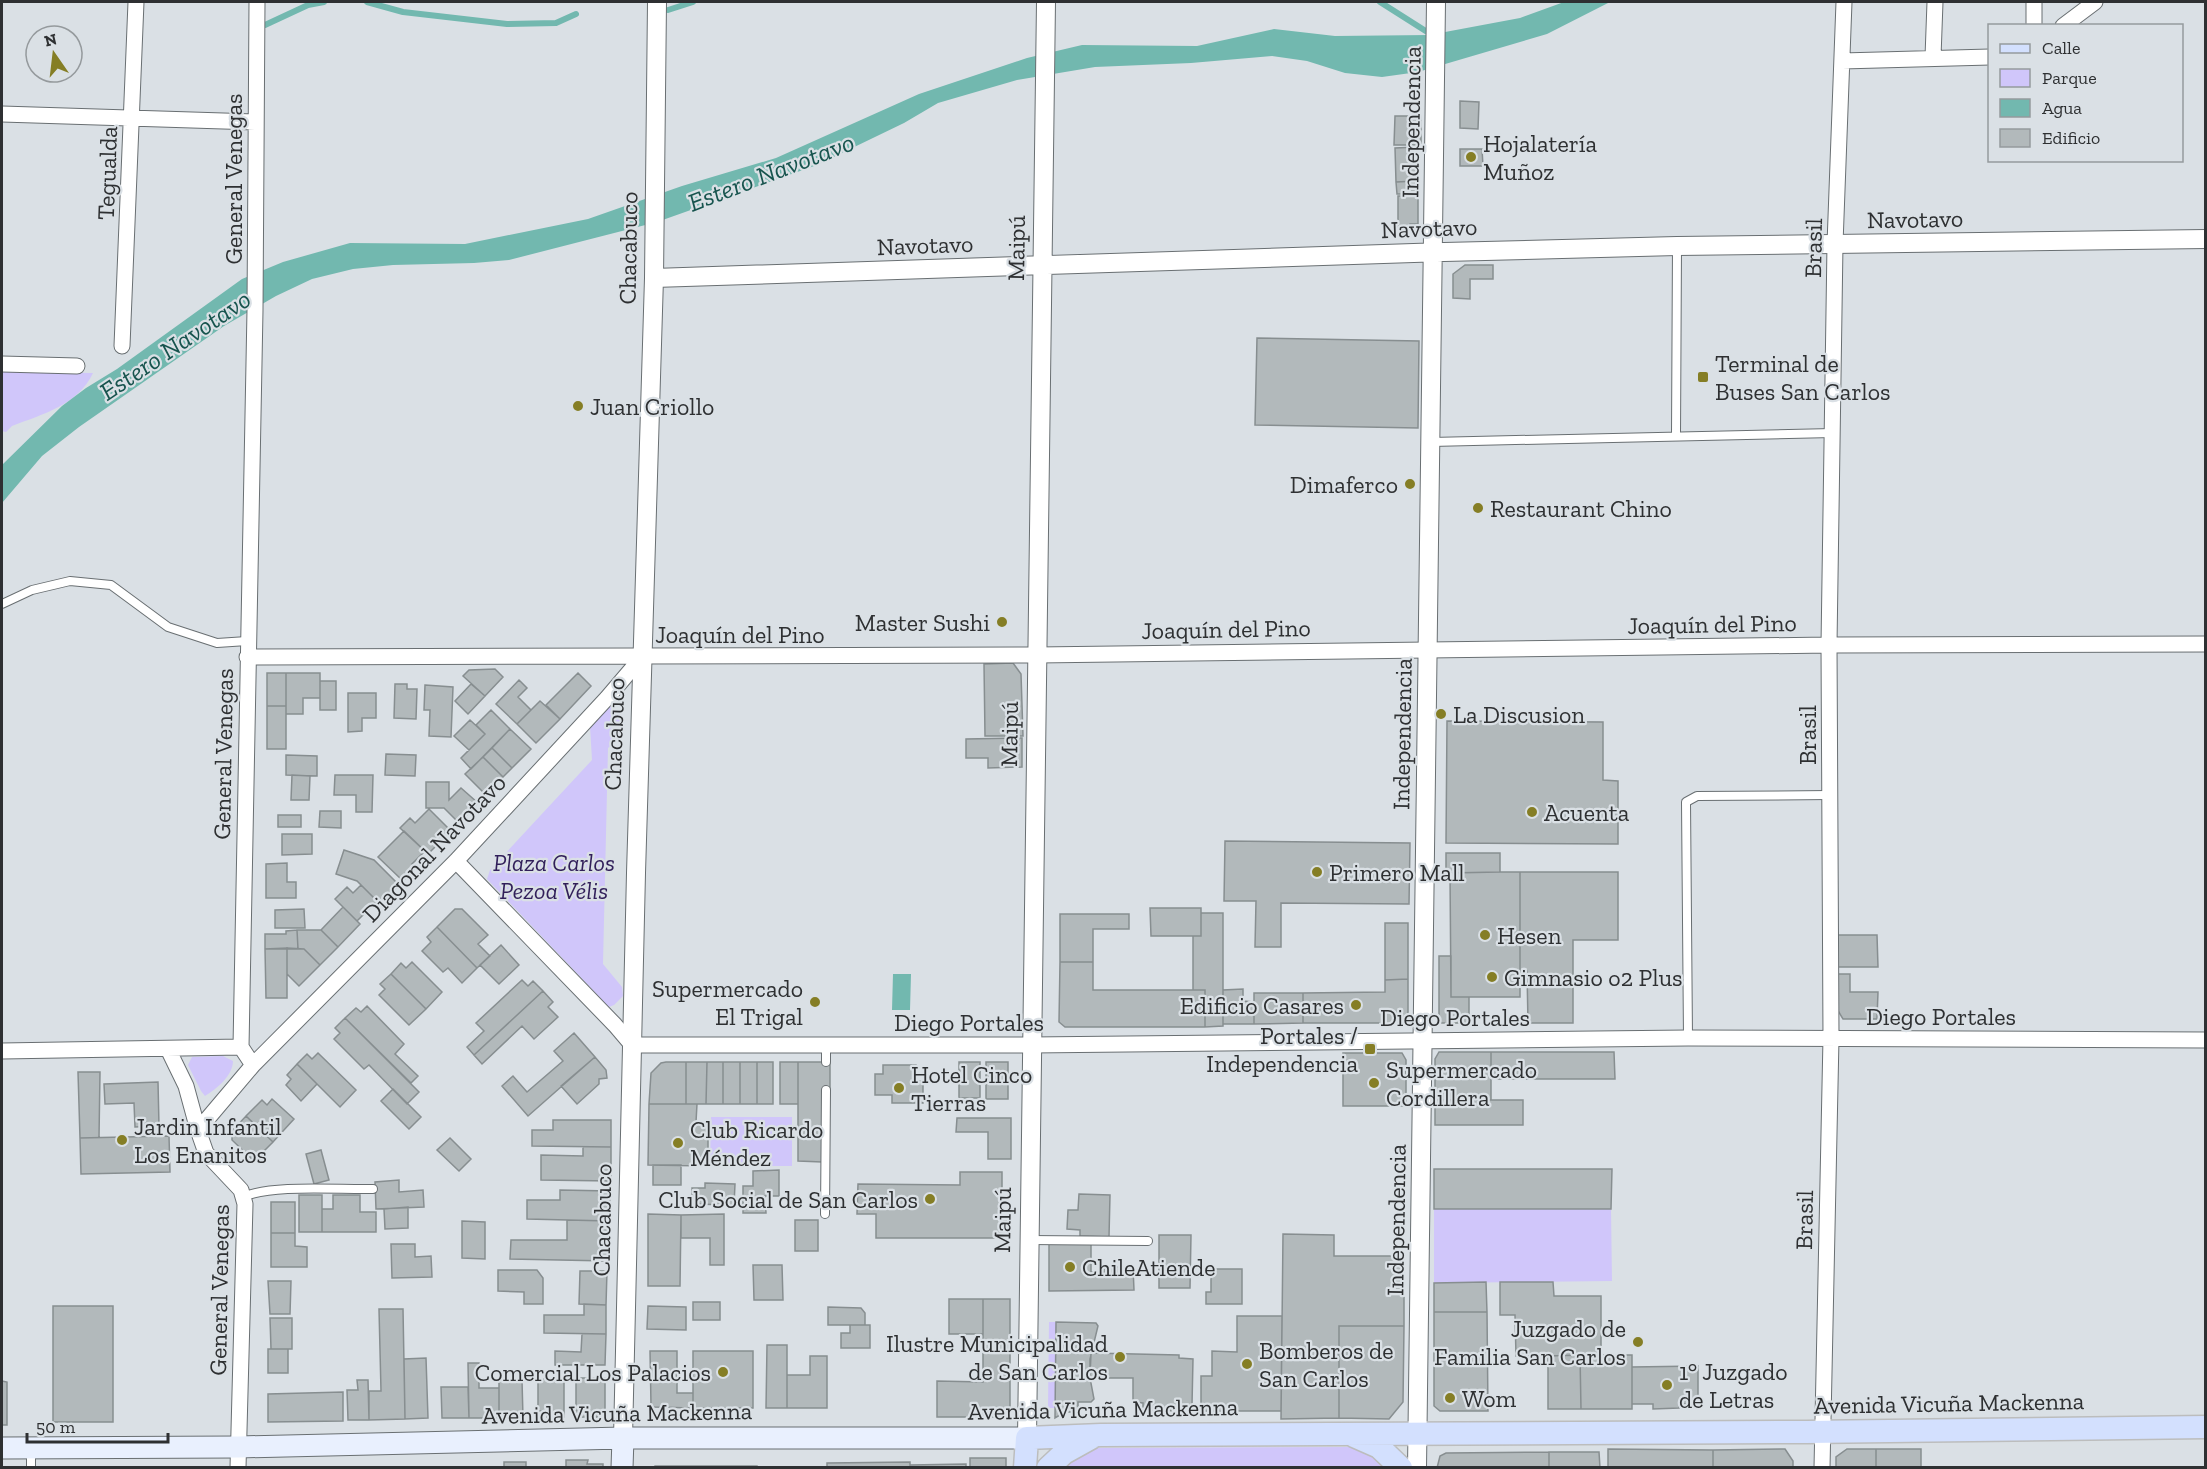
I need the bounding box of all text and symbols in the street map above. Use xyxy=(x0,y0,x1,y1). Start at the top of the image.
north arrow xyxy=(24,24,84,84)
legend xyxy=(1988,24,2183,162)
text: N xyxy=(42,29,59,51)
text: Calle xyxy=(2042,37,2080,59)
street label: Independencia xyxy=(1395,45,1427,198)
text: Parque xyxy=(2042,67,2097,89)
street label: General Venegas xyxy=(219,93,248,265)
text: Agua xyxy=(2042,97,2082,119)
street label: Tegualda xyxy=(91,125,123,220)
water label: Estero Navotavo xyxy=(683,126,859,218)
text: Edificio xyxy=(2042,127,2100,149)
place label: Hojalatería Muñoz xyxy=(1483,129,1597,186)
marker: Hojalatería Muñoz xyxy=(1464,150,1478,164)
street label: Chacabuco xyxy=(613,191,643,305)
street label: Navotavo xyxy=(1867,204,1963,234)
street label: Navotavo xyxy=(1380,212,1478,244)
street label: Maipú xyxy=(1001,214,1031,281)
street label: Brasil xyxy=(1798,218,1828,278)
street label: Navotavo xyxy=(876,229,974,261)
water label: Estero Navotavo xyxy=(93,283,257,407)
place label: Terminal de Buses San Carlos xyxy=(1715,349,1891,406)
marker: Terminal de Buses San Carlos xyxy=(1696,370,1710,384)
place label: Juan Criollo xyxy=(590,392,714,421)
marker: Juan Criollo xyxy=(571,399,585,413)
place label: Dimaferco xyxy=(1290,470,1398,499)
marker: Dimaferco xyxy=(1403,477,1417,491)
place label: Restaurant Chino xyxy=(1490,494,1672,523)
marker: Restaurant Chino xyxy=(1471,501,1485,515)
place label: Master Sushi xyxy=(855,608,990,637)
street label: Joaquín del Pino xyxy=(1627,608,1797,640)
street label: Joaquín del Pino xyxy=(1141,613,1311,645)
marker: Master Sushi xyxy=(995,615,1009,629)
street label: Joaquín del Pino xyxy=(655,620,825,649)
street label: Independencia xyxy=(1386,657,1418,810)
street label: General Venegas xyxy=(207,668,239,840)
street label: Chacabuco xyxy=(598,677,630,791)
street label: Maipú xyxy=(994,700,1024,767)
place label: La Discusion xyxy=(1453,700,1585,729)
street label: Brasil xyxy=(1793,705,1822,765)
marker: La Discusion xyxy=(1434,707,1448,721)
street label: Diagonal Navotavo xyxy=(356,768,512,928)
place label: Acuenta xyxy=(1544,798,1630,827)
marker: Acuenta xyxy=(1525,805,1539,819)
park label: Plaza Carlos Pezoa Vélis xyxy=(493,848,615,905)
place label: Primero Mall xyxy=(1329,858,1465,887)
marker: Primero Mall xyxy=(1310,865,1324,879)
place label: Hesen xyxy=(1497,921,1562,950)
marker: Hesen xyxy=(1478,928,1492,942)
place label: Gimnasio o2 Plus xyxy=(1504,963,1683,992)
marker: Gimnasio o2 Plus xyxy=(1485,970,1499,984)
place label: Supermercado El Trigal xyxy=(652,974,803,1031)
place label: Edificio Casares xyxy=(1180,991,1344,1020)
marker: Supermercado El Trigal xyxy=(808,995,822,1009)
marker: Edificio Casares xyxy=(1349,998,1363,1012)
street label: Diego Portales xyxy=(1866,1002,2016,1031)
street label: Diego Portales xyxy=(1380,1003,1530,1032)
street label: Diego Portales xyxy=(894,1008,1044,1037)
place label: Portales / Independencia xyxy=(1206,1021,1358,1078)
marker: Portales / Independencia xyxy=(1363,1042,1377,1056)
place label: Supermercado Cordillera xyxy=(1386,1055,1537,1112)
place label: Hotel Cinco Tierras xyxy=(911,1060,1032,1117)
marker: Supermercado Cordillera xyxy=(1367,1076,1381,1090)
marker: Hotel Cinco Tierras xyxy=(892,1081,906,1095)
place label: Jardin Infantil Los Enanitos xyxy=(134,1112,282,1169)
place label: Club Ricardo Méndez xyxy=(690,1115,823,1172)
marker: Jardin Infantil Los Enanitos xyxy=(115,1133,129,1147)
marker: Club Ricardo Méndez xyxy=(671,1136,685,1150)
street label: Independencia xyxy=(1380,1143,1412,1296)
street label: Chacabuco xyxy=(587,1163,617,1277)
place label: Club Social de San Carlos xyxy=(658,1185,918,1214)
street label: Maipú xyxy=(987,1186,1017,1253)
street label: Brasil xyxy=(1789,1190,1819,1250)
marker: Club Social de San Carlos xyxy=(923,1192,937,1206)
street label: General Venegas xyxy=(203,1204,235,1376)
place label: ChileAtiende xyxy=(1082,1253,1216,1282)
marker: ChileAtiende xyxy=(1063,1260,1077,1274)
place label: Juzgado de Familia San Carlos xyxy=(1434,1314,1626,1371)
place label: Ilustre Municipalidad de San Carlos xyxy=(886,1329,1108,1386)
marker: Juzgado de Familia San Carlos xyxy=(1631,1335,1645,1349)
place label: Bomberos de San Carlos xyxy=(1259,1336,1393,1393)
marker: Ilustre Municipalidad de San Carlos xyxy=(1113,1350,1127,1364)
marker: Bomberos de San Carlos xyxy=(1240,1357,1254,1371)
place label: 1° Juzgado de Letras xyxy=(1679,1357,1788,1414)
place label: Comercial Los Palacios xyxy=(475,1358,711,1387)
marker: Comercial Los Palacios xyxy=(716,1365,730,1379)
marker: 1° Juzgado de Letras xyxy=(1660,1378,1674,1392)
place label: Wom xyxy=(1462,1384,1517,1413)
street label: Avenida Vicuña Mackenna xyxy=(1813,1386,2085,1420)
marker: Wom xyxy=(1443,1391,1457,1405)
street label: Avenida Vicuña Mackenna xyxy=(967,1392,1239,1426)
street label: Avenida Vicuña Mackenna xyxy=(481,1396,753,1430)
scale bar xyxy=(27,1406,168,1444)
text: 50 m xyxy=(36,1416,76,1438)

